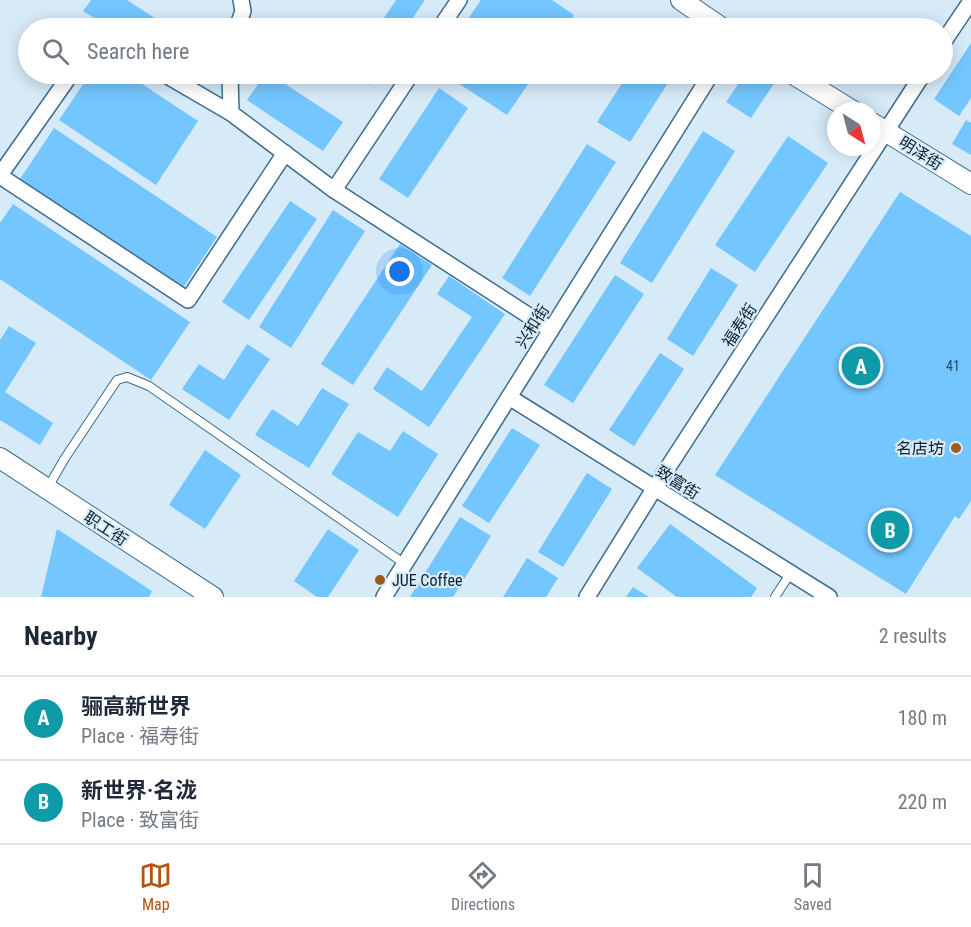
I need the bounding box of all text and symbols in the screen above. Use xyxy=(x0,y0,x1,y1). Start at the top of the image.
search box xyxy=(18,18,953,84)
icon: search xyxy=(39,35,72,68)
text: Search here xyxy=(87,39,189,64)
north arrow xyxy=(827,102,881,156)
street label: 明泽街 xyxy=(895,133,946,174)
your location xyxy=(385,257,414,286)
street label: 福寿街 xyxy=(718,300,760,351)
street label: 兴和街 xyxy=(512,301,553,352)
pin: A xyxy=(842,344,880,388)
house number: 41 xyxy=(946,358,960,374)
place label: 名店坊 xyxy=(896,439,944,458)
marker: 名店坊 xyxy=(949,441,963,455)
street label: 致富街 xyxy=(652,462,703,503)
street label: 职工街 xyxy=(80,507,131,549)
pin: B xyxy=(870,508,910,552)
place label: JUE Coffee xyxy=(392,571,462,590)
marker: JUE Coffee xyxy=(373,573,387,587)
text: Nearby xyxy=(24,621,98,651)
text: 2 results xyxy=(879,624,947,648)
text: 骊高新世界 xyxy=(81,694,191,719)
text: A xyxy=(38,706,49,730)
text: 180 m xyxy=(898,706,947,730)
text: Place · 福寿街 xyxy=(81,724,199,748)
text: 新世界·名泷 xyxy=(81,778,197,803)
text: B xyxy=(38,790,49,814)
text: 220 m xyxy=(898,790,947,814)
text: Place · 致富街 xyxy=(81,808,199,832)
tab: Map xyxy=(139,859,172,914)
tab: Directions xyxy=(451,859,515,914)
tab: Saved xyxy=(794,859,832,914)

